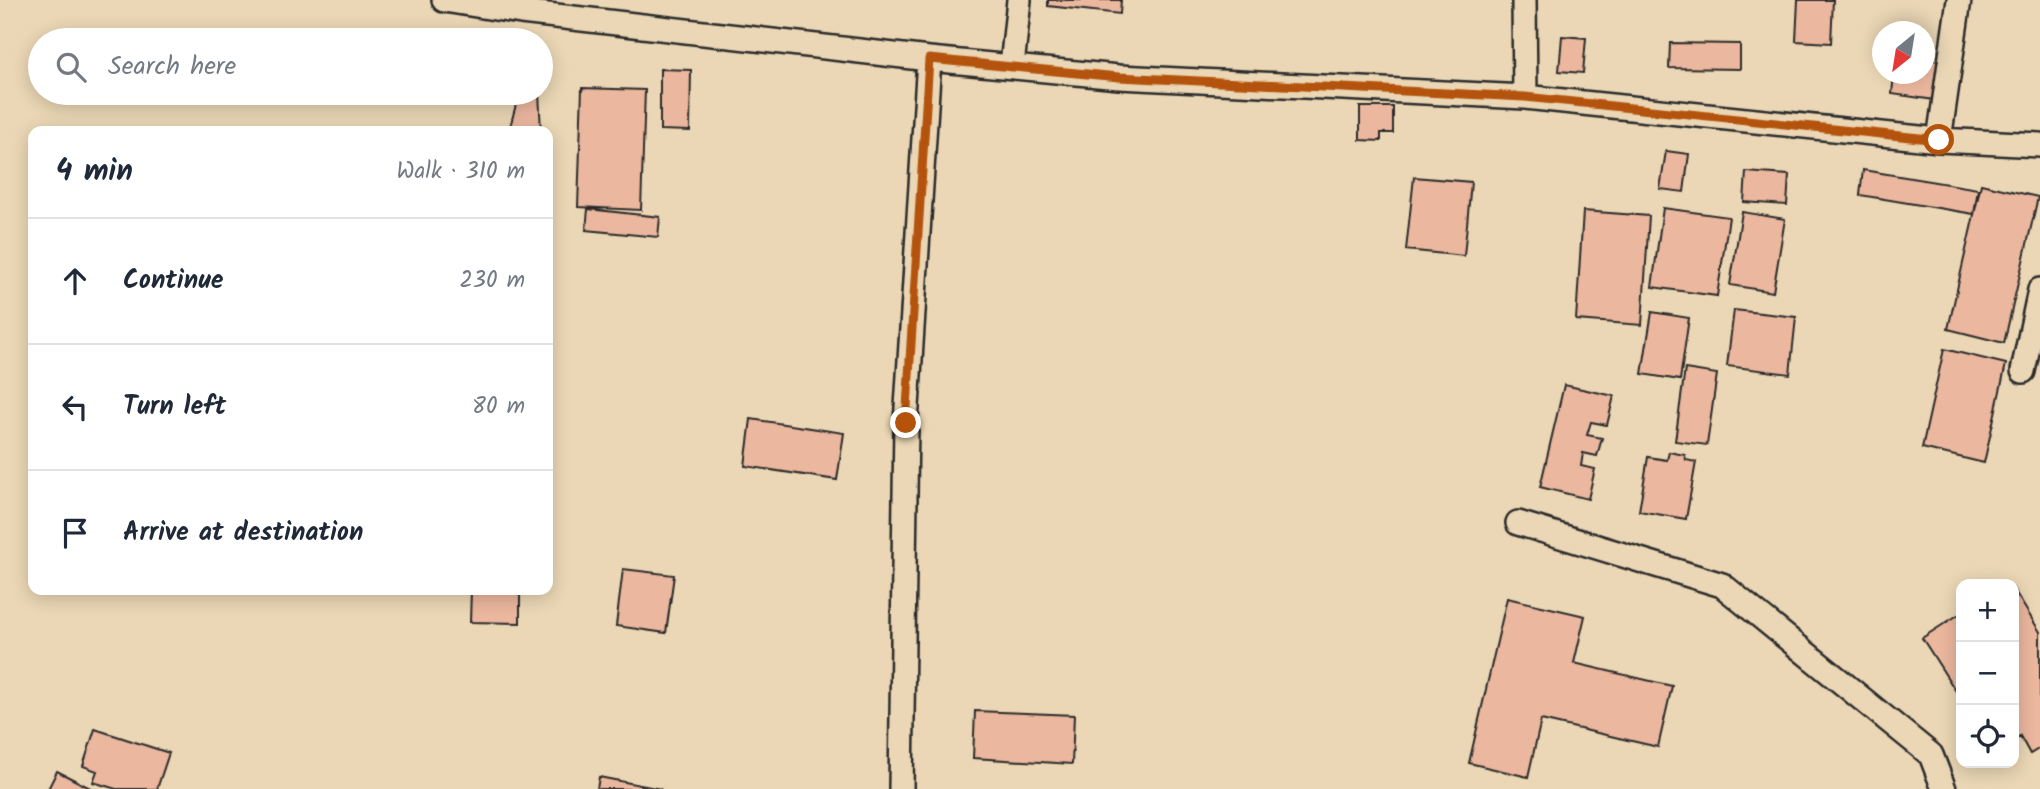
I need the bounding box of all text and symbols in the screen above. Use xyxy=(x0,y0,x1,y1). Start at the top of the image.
north arrow xyxy=(1872,21,1935,84)
search box xyxy=(28,28,553,105)
text: Search here xyxy=(108,46,236,88)
icon: search xyxy=(52,48,90,86)
route start xyxy=(1923,124,1954,155)
text: 4 min xyxy=(56,148,133,196)
text: Walk · 310 m xyxy=(397,154,525,190)
text: Continue xyxy=(123,260,224,302)
icon: ahead xyxy=(56,262,94,300)
text: 230 m xyxy=(459,263,525,299)
text: Turn left xyxy=(123,386,226,428)
icon: left xyxy=(56,388,94,426)
text: 80 m xyxy=(472,389,525,425)
route end xyxy=(890,407,921,438)
text: Arrive at destination xyxy=(123,512,363,554)
icon: arrive xyxy=(56,514,94,552)
map controls xyxy=(1956,579,2019,768)
button: + xyxy=(1956,579,2019,642)
button: − xyxy=(1956,642,2019,705)
button: locate xyxy=(1956,705,2019,768)

